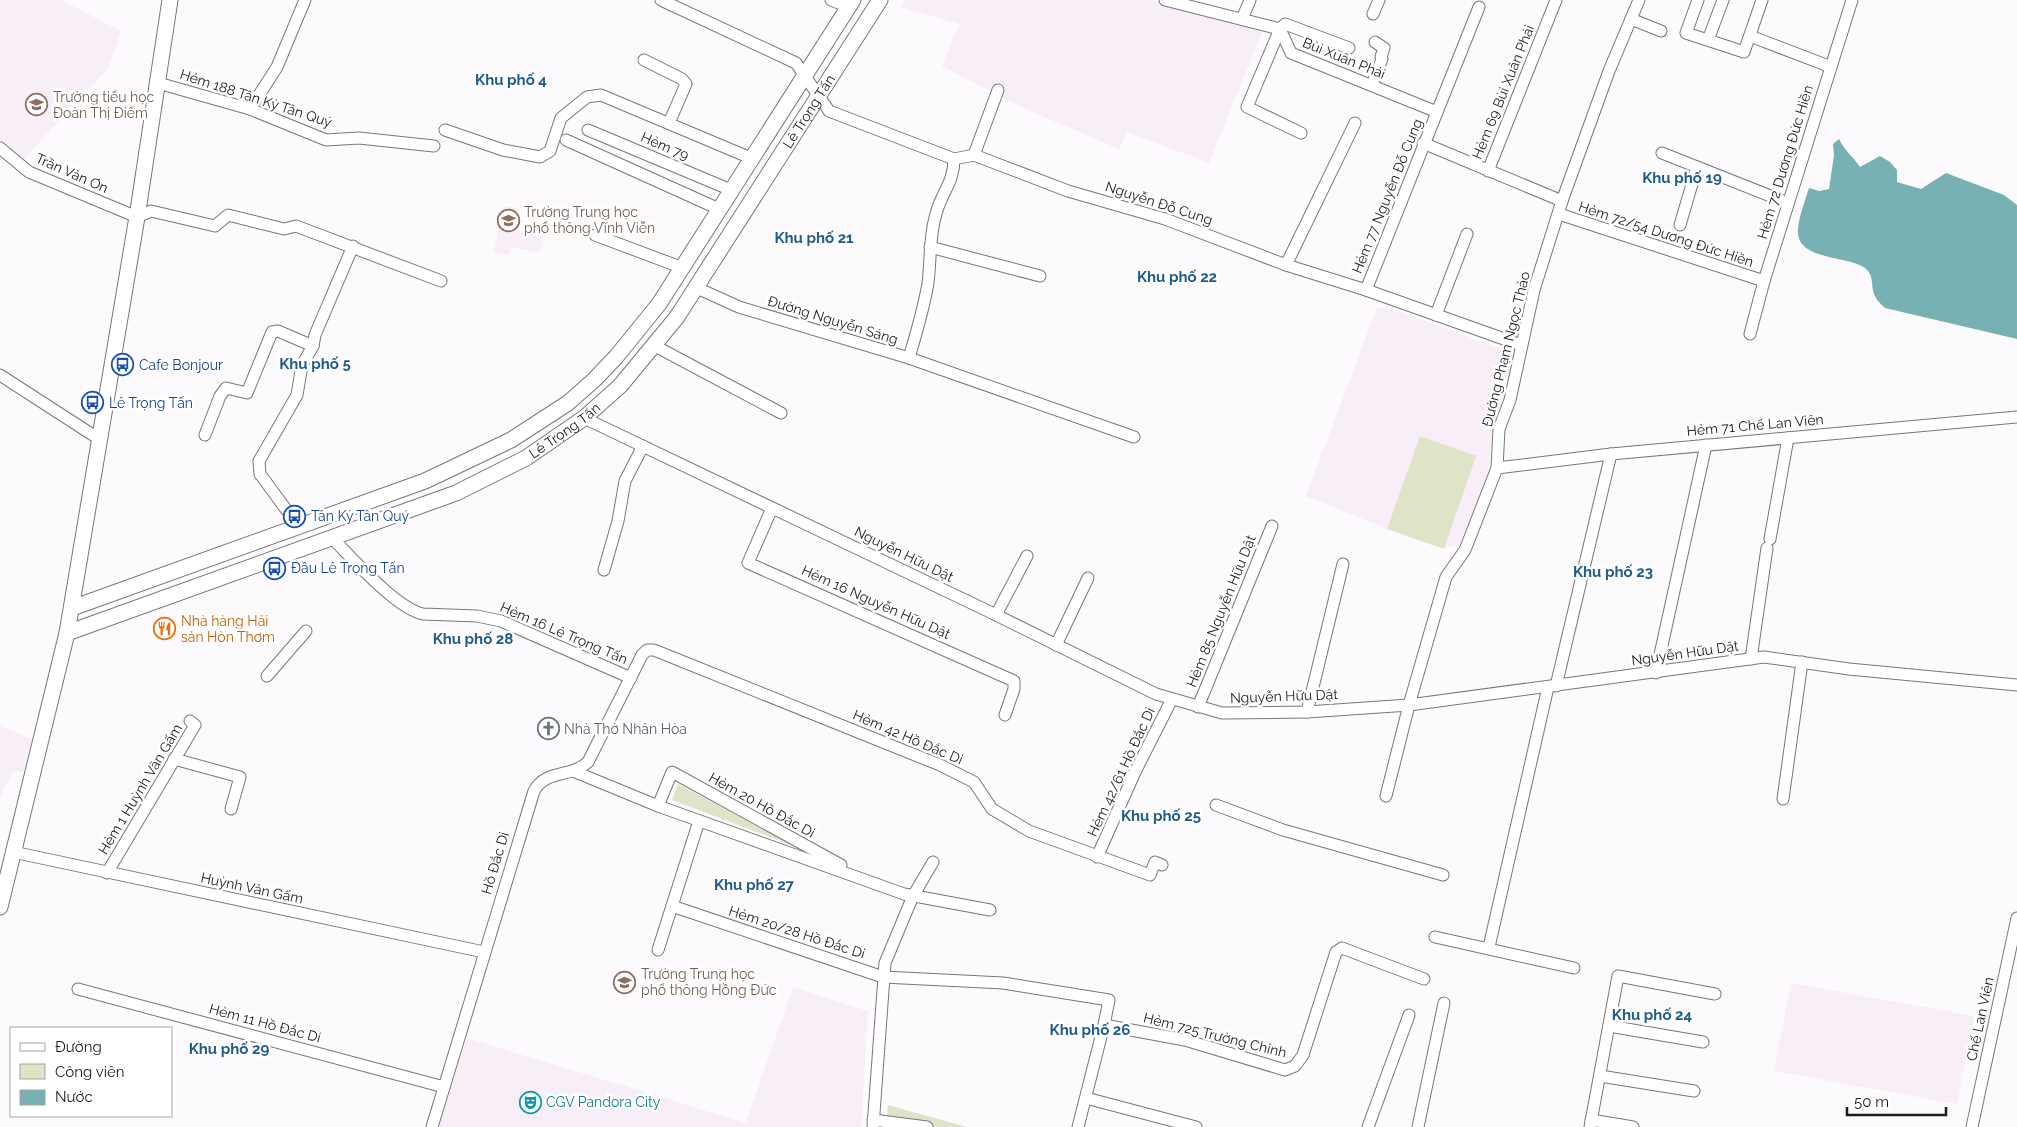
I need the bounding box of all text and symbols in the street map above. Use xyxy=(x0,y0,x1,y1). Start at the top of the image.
street label: Hẻm 69 Bùi Xuân Phái xyxy=(1469,23,1537,161)
street label: Bùi Xuân Phái xyxy=(1300,34,1388,82)
street label: Hẻm 188 Tân Kỳ Tân Quý xyxy=(178,66,334,130)
district label: Khu phố 4 xyxy=(475,71,547,89)
street label: Lê Trọng Tấn xyxy=(779,72,838,151)
street label: Hẻm 72 Dương Đức Hiền xyxy=(1754,83,1816,241)
place label: Trường tiểu học Đoàn Thị Điểm xyxy=(53,89,155,121)
school or university icon: Trường tiểu học Đoàn Thị Điểm xyxy=(25,93,49,117)
street label: Hẻm 77 Nguyễn Đỗ Cung xyxy=(1349,116,1425,276)
street label: Hẻm 79 xyxy=(639,129,691,163)
street label: Trần Văn Ơn xyxy=(33,150,111,196)
district label: Khu phố 19 xyxy=(1642,169,1722,187)
street label: Nguyễn Đỗ Cung xyxy=(1103,178,1215,228)
street label: Hẻm 72/54 Dương Đức Hiền xyxy=(1576,198,1756,270)
place label: Trường Trung học phổ thông Vĩnh Viễn xyxy=(524,204,655,236)
school or university icon: Trường Trung học phổ thông Vĩnh Viễn xyxy=(496,208,520,232)
district label: Khu phố 21 xyxy=(774,229,854,247)
district label: Khu phố 22 xyxy=(1137,268,1217,286)
street label: Đường Phạm Ngọc Thảo xyxy=(1479,270,1533,428)
street label: Đường Nguyễn Sáng xyxy=(766,293,900,347)
bus stop icon: Cafe Bonjour xyxy=(111,353,135,377)
district label: Khu phố 5 xyxy=(279,355,351,373)
place label: Cafe Bonjour xyxy=(139,357,223,373)
bus stop icon: Lê Trọng Tấn xyxy=(81,391,105,415)
place label: Lê Trọng Tấn xyxy=(109,395,193,411)
street label: Lê Trọng Tấn xyxy=(526,399,603,462)
street label: Hẻm 71 Chế Lan Viên xyxy=(1686,411,1824,439)
bus stop icon: Tân Kỳ Tân Quý xyxy=(283,504,307,528)
place label: Tân Kỳ Tân Quý xyxy=(311,508,410,524)
street label: Nguyễn Hữu Dật xyxy=(852,523,956,585)
street label: Hẻm 85 Nguyễn Hữu Dật xyxy=(1183,532,1259,689)
bus stop icon: Đầu Lê Trọng Tấn xyxy=(263,556,287,580)
place label: Đầu Lê Trọng Tấn xyxy=(291,560,405,576)
street label: Hẻm 16 Nguyễn Hữu Dật xyxy=(799,562,953,642)
district label: Khu phố 23 xyxy=(1573,563,1653,581)
street label: Hẻm 16 Lê Trọng Tấn xyxy=(498,599,630,667)
place label: Nhà hàng Hải sản Hòn Thơm xyxy=(181,613,275,645)
restaurant icon: Nhà hàng Hải sản Hòn Thơm xyxy=(153,617,177,641)
district label: Khu phố 28 xyxy=(433,630,513,648)
street label: Nguyễn Hữu Dật xyxy=(1630,638,1740,668)
street label: Nguyễn Hữu Dật xyxy=(1230,686,1339,706)
street label: Hẻm 42/61 Hồ Đắc Di xyxy=(1084,705,1158,839)
street label: Hẻm 42 Hồ Đắc Di xyxy=(851,707,965,767)
church icon: Nhà Thờ Nhân Hòa xyxy=(536,717,560,741)
street label: Hẻm 1 Huỳnh Văn Gấm xyxy=(95,721,185,857)
place label: Nhà Thờ Nhân Hòa xyxy=(564,721,687,737)
street label: Hẻm 20 Hồ Đắc Di xyxy=(706,769,818,841)
district label: Khu phố 25 xyxy=(1121,807,1201,825)
street label: Hồ Đắc Di xyxy=(478,830,512,896)
street label: Huỳnh Văn Gấm xyxy=(199,869,305,907)
district label: Khu phố 27 xyxy=(714,876,795,894)
street label: Hẻm 20/28 Hồ Đắc Di xyxy=(727,902,867,962)
place label: Trường Trung học phổ thông Hồng Đức xyxy=(641,966,777,998)
school or university icon: Trường Trung học phổ thông Hồng Đức xyxy=(613,970,637,994)
street label: Chế Lan Viên xyxy=(1963,975,1997,1063)
street label: Hẻm 11 Hồ Đắc Di xyxy=(207,1000,323,1046)
district label: Khu phố 24 xyxy=(1612,1006,1693,1024)
street label: Hẻm 725 Trường Chinh xyxy=(1142,1009,1288,1061)
district label: Khu phố 26 xyxy=(1050,1021,1130,1039)
legend xyxy=(10,1027,172,1117)
text: Đường xyxy=(55,1038,102,1056)
district label: Khu phố 29 xyxy=(189,1040,269,1058)
text: Công viên xyxy=(55,1063,124,1081)
scale bar xyxy=(1847,1084,1946,1116)
text: Nước xyxy=(55,1088,93,1106)
theatre icon: CGV Pandora City xyxy=(518,1090,542,1114)
text: 50 m xyxy=(1854,1093,1889,1111)
place label: CGV Pandora City xyxy=(546,1094,661,1110)

